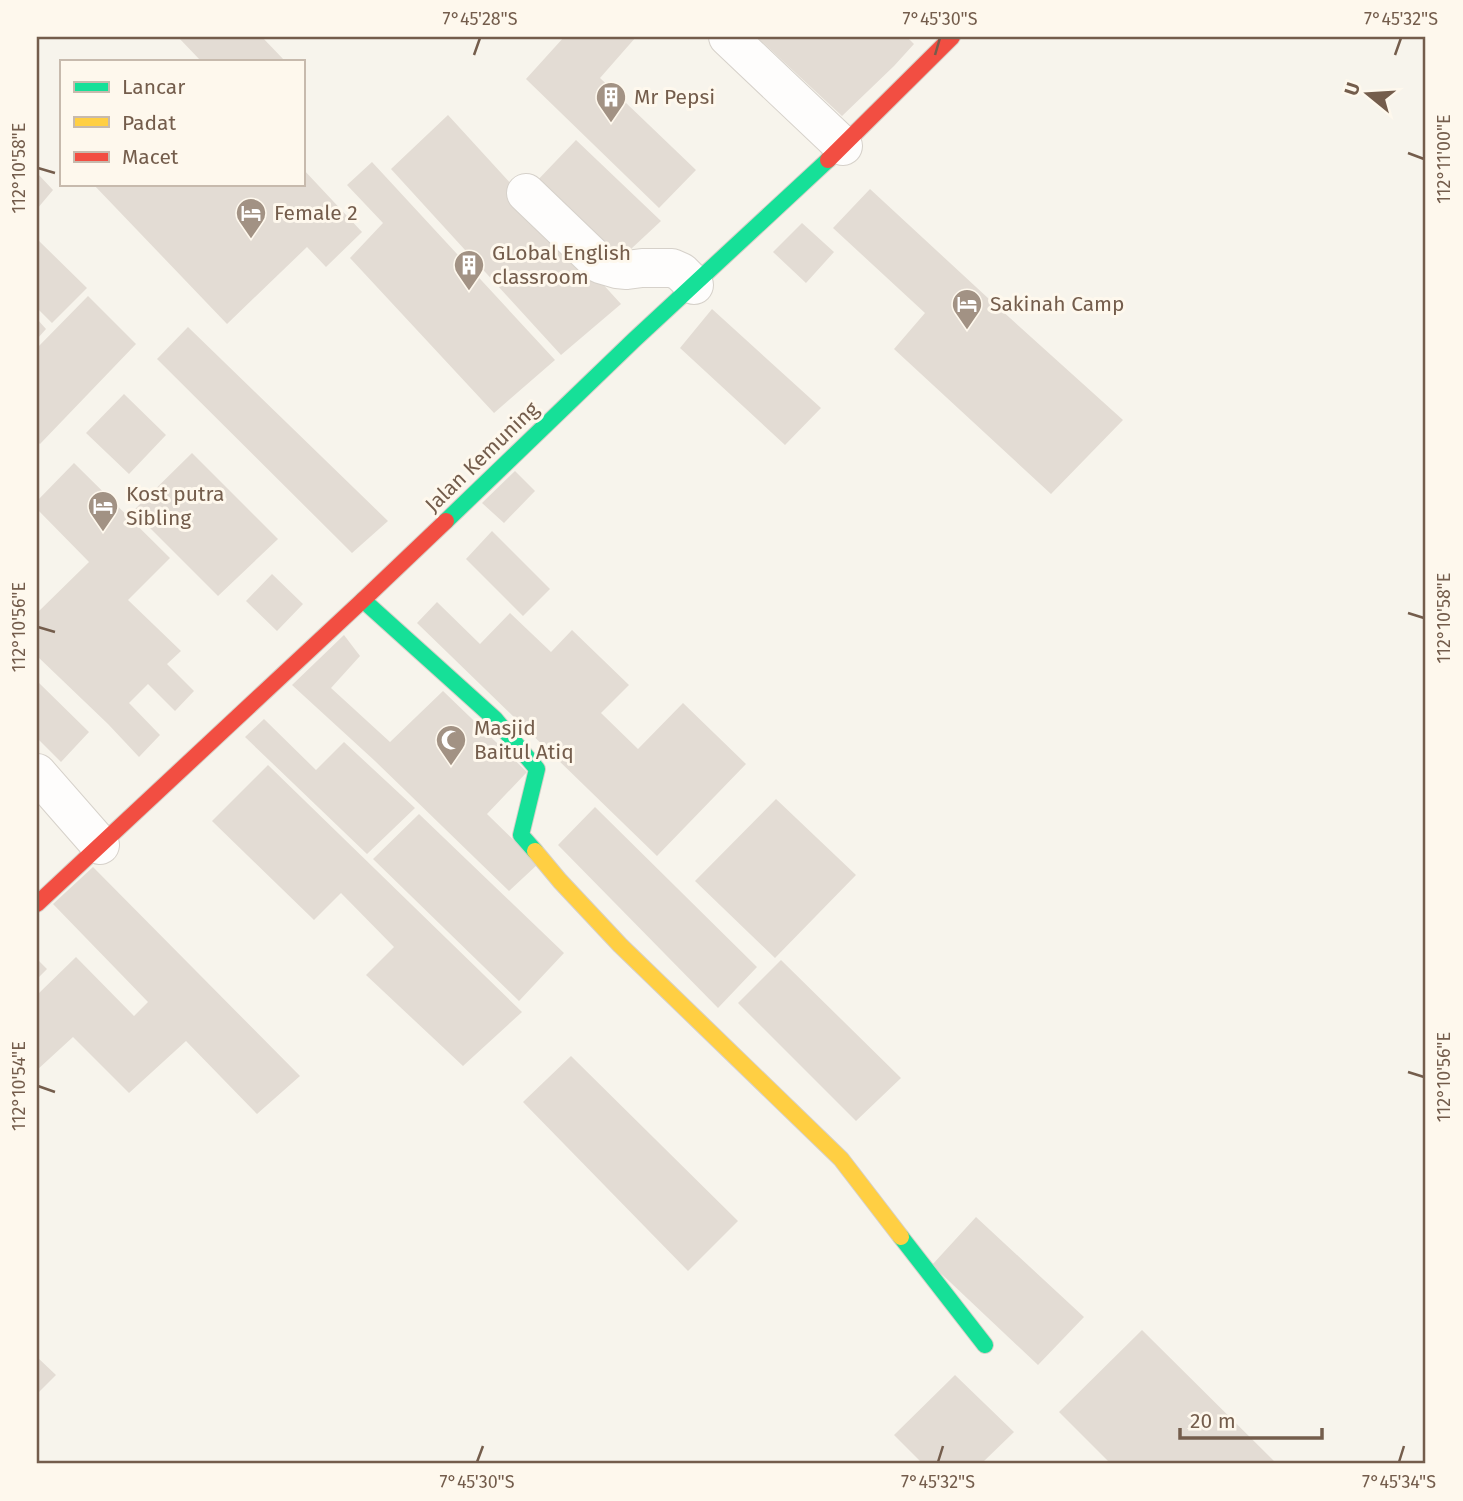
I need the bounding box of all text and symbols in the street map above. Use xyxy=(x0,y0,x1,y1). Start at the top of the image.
text: 7°45'28"S xyxy=(443,8,518,30)
text: 7°45'30"S xyxy=(902,8,978,30)
text: 7°45'32"S xyxy=(1364,8,1438,30)
legend xyxy=(60,60,304,186)
north arrow xyxy=(1334,60,1404,130)
text: Lancar xyxy=(122,74,185,100)
text: U xyxy=(1339,79,1365,98)
building icon: Mr Pepsi xyxy=(594,80,628,124)
place label: Mr Pepsi xyxy=(634,84,715,110)
text: Padat xyxy=(122,110,176,136)
text: 112°11'00"E xyxy=(1433,114,1455,204)
text: 112°10'58"E xyxy=(8,123,30,213)
text: Macet xyxy=(122,144,179,170)
hotel icon: Female 2 xyxy=(234,196,268,240)
place label: Female 2 xyxy=(274,200,358,226)
place label: GLobal English classroom xyxy=(492,240,631,290)
building icon: GLobal English classroom xyxy=(452,248,486,292)
hotel icon: Sakinah Camp xyxy=(950,287,984,331)
place label: Sakinah Camp xyxy=(990,291,1125,317)
street label: Jalan Kemuning xyxy=(420,396,544,518)
place label: Kost putra Sibling xyxy=(126,481,224,531)
hotel icon: Kost putra Sibling xyxy=(86,489,120,533)
text: 112°10'58"E xyxy=(1433,573,1455,663)
text: 112°10'56"E xyxy=(8,582,30,672)
place label: Masjid Baitul Atiq xyxy=(474,715,574,765)
mosque icon: Masjid Baitul Atiq xyxy=(434,723,468,767)
text: 112°10'56"E xyxy=(1433,1032,1455,1122)
text: 112°10'54"E xyxy=(8,1041,30,1131)
scale bar xyxy=(1180,1396,1321,1440)
text: 20 m xyxy=(1190,1408,1236,1434)
text: 7°45'30"S xyxy=(439,1471,515,1493)
text: 7°45'32"S xyxy=(901,1471,975,1493)
text: 7°45'34"S xyxy=(1362,1471,1436,1493)

